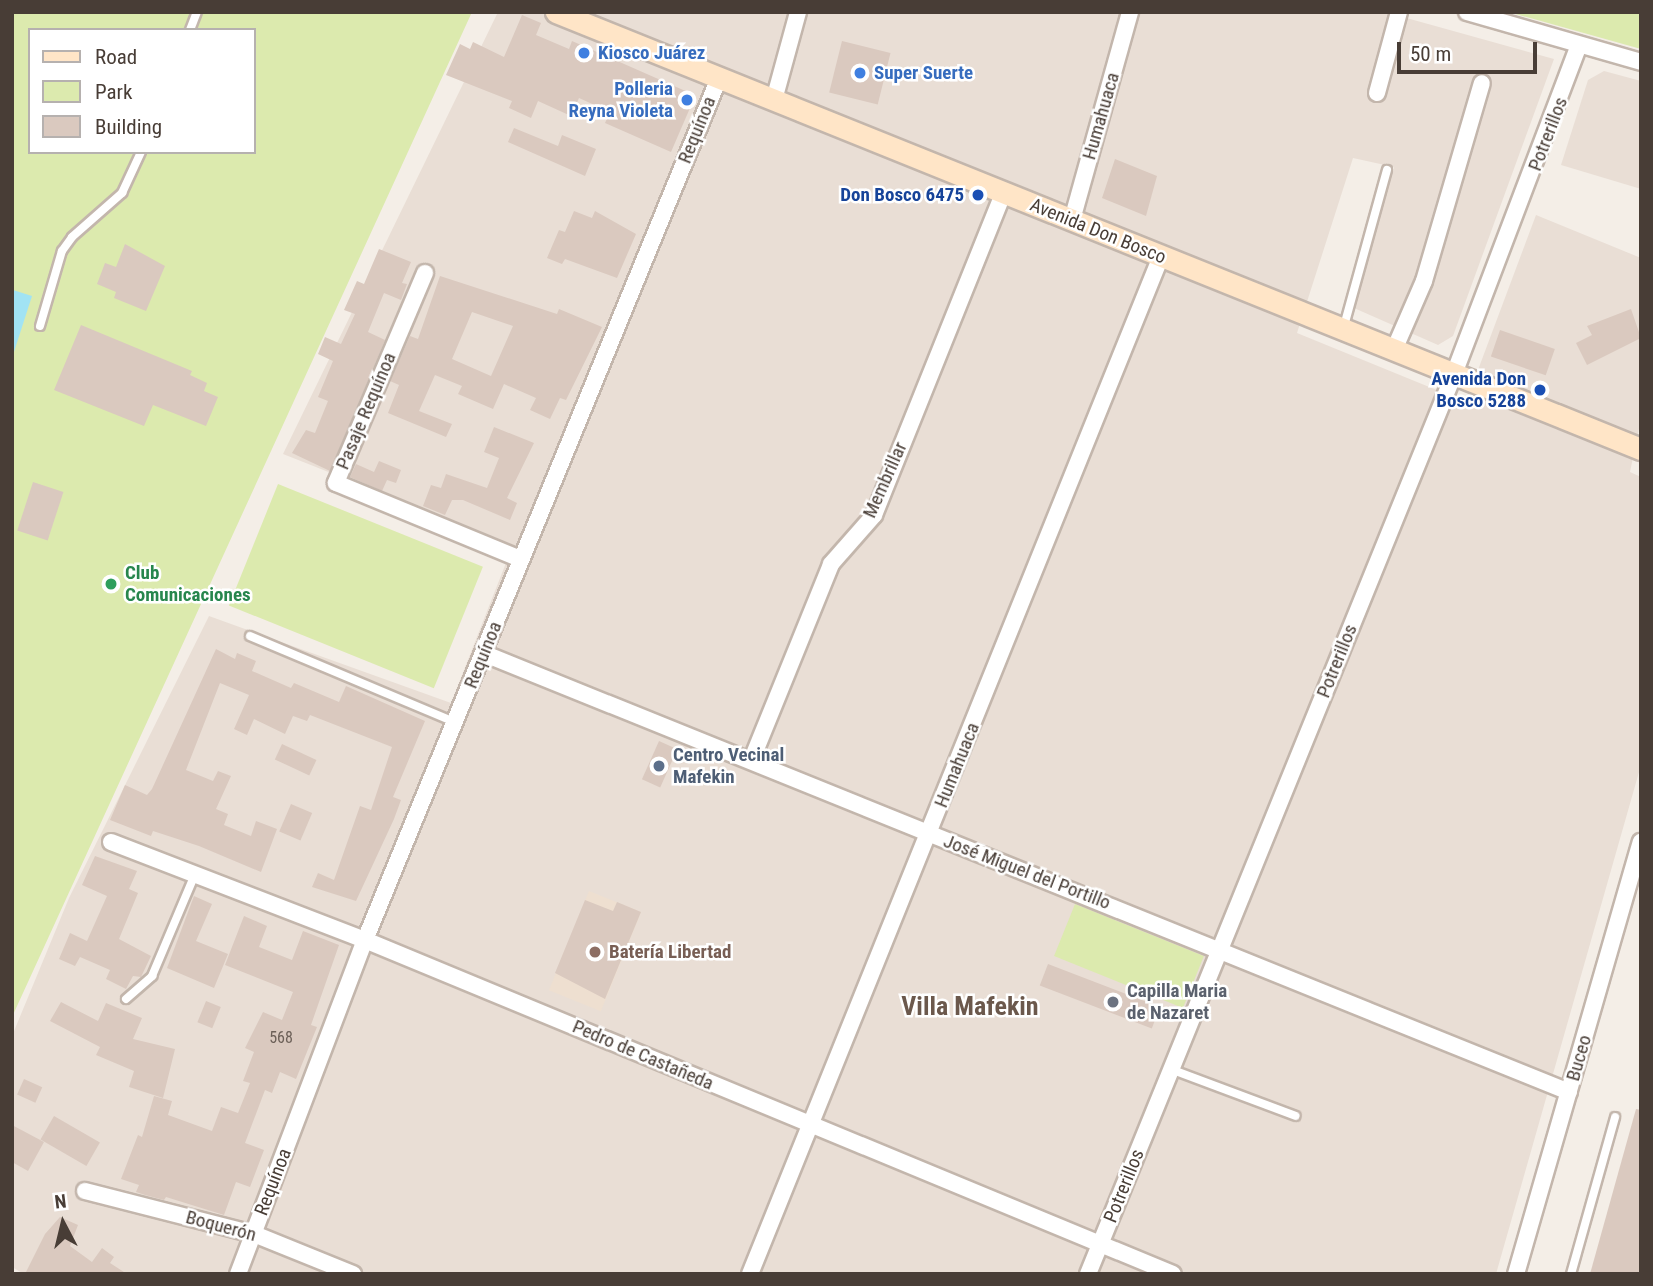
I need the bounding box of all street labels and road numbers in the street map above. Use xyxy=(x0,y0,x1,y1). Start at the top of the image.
street label: Humahuaca xyxy=(1078,70,1124,162)
street label: Requínoa xyxy=(673,93,721,167)
street label: Potrerillos xyxy=(1524,94,1572,174)
street label: Avenida Don Bosco xyxy=(1027,193,1169,269)
street label: Pasaje Requínoa xyxy=(331,349,401,473)
street label: Membrillar xyxy=(858,439,912,521)
street label: Requínoa xyxy=(459,618,507,692)
street label: Potrerillos xyxy=(1312,621,1362,701)
street label: Humahuaca xyxy=(930,719,984,811)
street label: José Miguel del Portillo xyxy=(940,830,1114,914)
street label: Pedro de Castañeda xyxy=(569,1015,717,1095)
street label: Buceo xyxy=(1562,1032,1596,1084)
street label: Requínoa xyxy=(250,1145,296,1219)
street label: Potrerillos xyxy=(1099,1146,1149,1226)
street label: Boquerón xyxy=(183,1206,259,1246)

